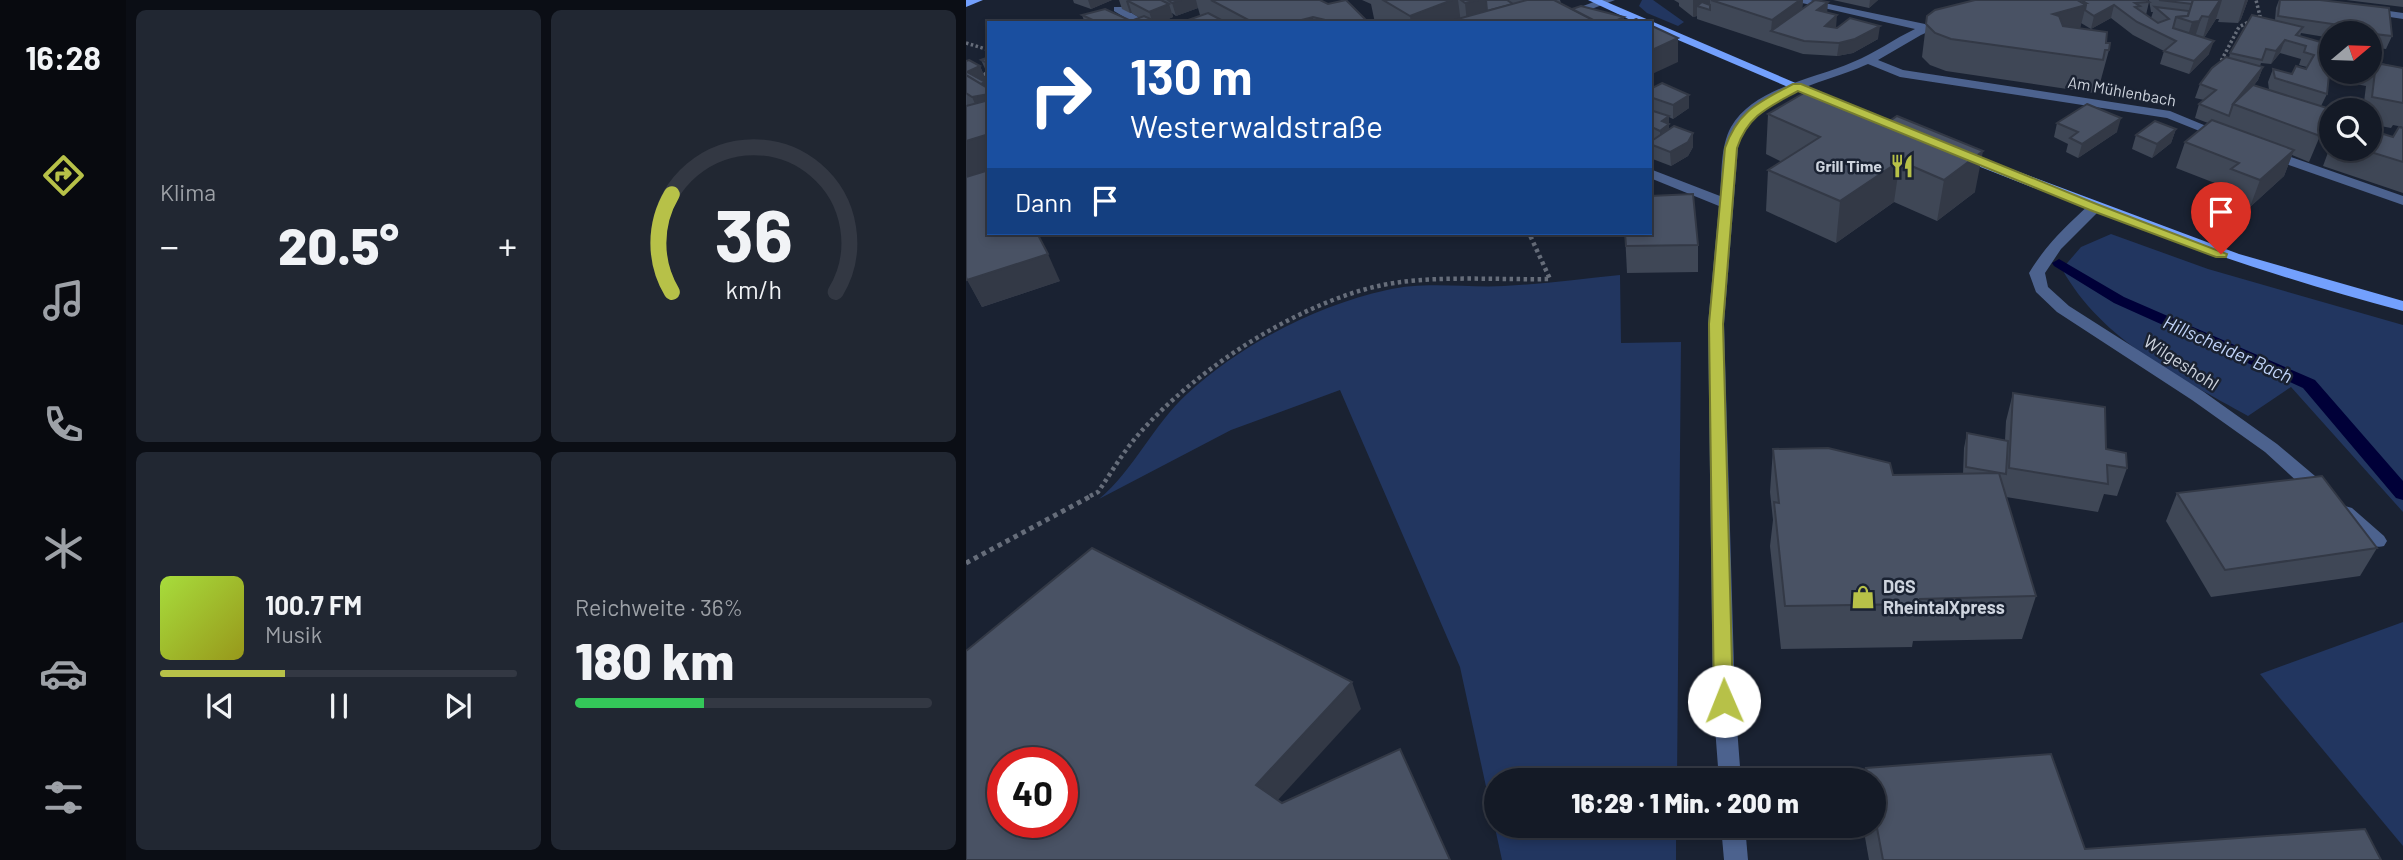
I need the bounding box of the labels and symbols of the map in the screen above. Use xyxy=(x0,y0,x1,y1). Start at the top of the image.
north arrow xyxy=(2319,21,2382,84)
street label: Am Mühlenbach xyxy=(2067,72,2178,109)
restaurant icon: Grill Time xyxy=(1888,152,1916,180)
place label: Grill Time xyxy=(1816,156,1882,175)
pin xyxy=(2191,182,2251,254)
water label: Hillscheider Bach xyxy=(2160,310,2296,387)
street label: Wilgeshohl xyxy=(2140,330,2223,395)
place label: DGS RheintalXpress xyxy=(1883,575,2005,618)
shop icon: DGS RheintalXpress xyxy=(1849,583,1877,611)
position arrow xyxy=(1687,664,1761,738)
speed limit sign: 40 xyxy=(987,747,1078,838)

